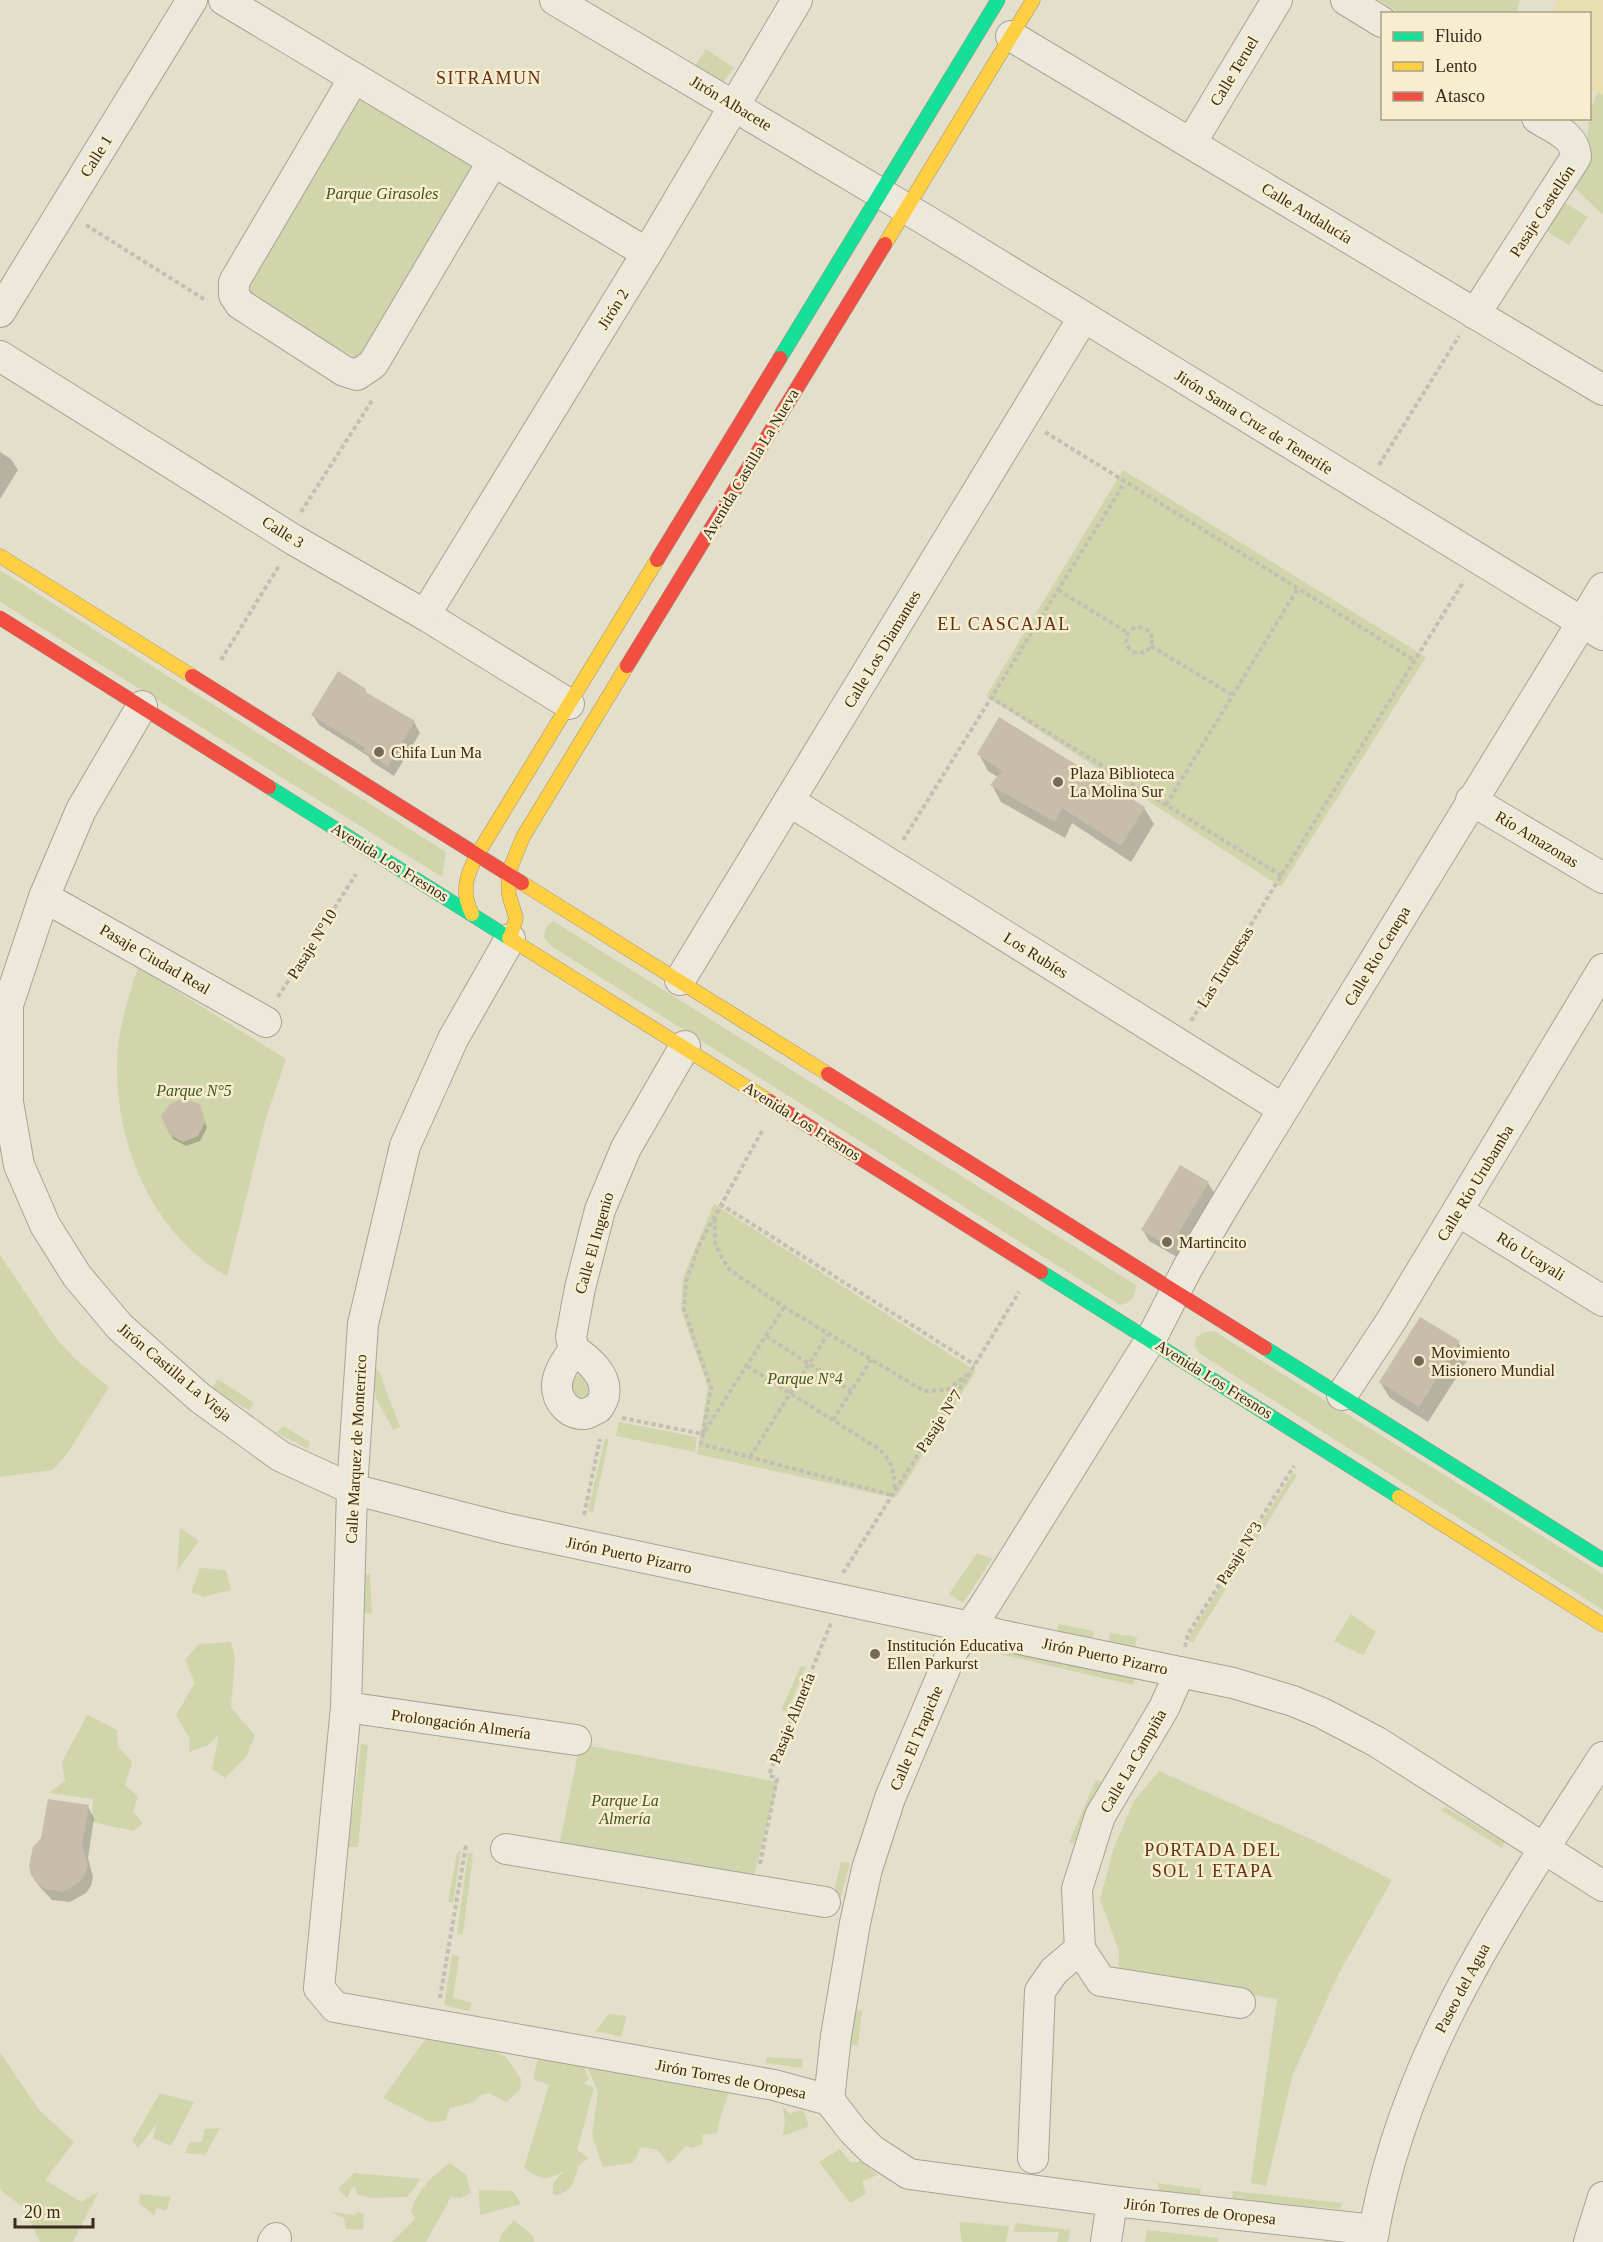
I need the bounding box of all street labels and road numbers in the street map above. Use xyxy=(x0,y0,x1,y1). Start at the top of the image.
street label: Calle Teruel xyxy=(1207,33,1262,109)
street label: Jirón Albacete xyxy=(687,72,775,134)
street label: Calle 1 xyxy=(77,132,115,180)
street label: Pasaje Castellón xyxy=(1506,162,1579,260)
street label: Calle Andalucía xyxy=(1259,179,1355,247)
street label: Jirón 2 xyxy=(594,286,632,332)
street label: Jirón Santa Cruz de Tenerife xyxy=(1172,366,1336,478)
street label: Avenida Castilla La Nueva xyxy=(698,386,802,542)
street label: Calle 3 xyxy=(259,513,307,551)
street label: Calle Los Diamantes xyxy=(840,587,924,711)
street label: Río Amazonas xyxy=(1492,808,1582,870)
street label: Avenida Los Fresnos xyxy=(328,819,452,905)
street label: Calle Rio Cenepa xyxy=(1341,903,1414,1009)
street label: Pasaje N°10 xyxy=(284,906,341,982)
street label: Pasaje Ciudad Real xyxy=(96,921,214,999)
street label: Las Turquesas xyxy=(1193,923,1257,1011)
street label: Los Rubíes xyxy=(1001,929,1071,981)
street label: Avenida Los Fresnos xyxy=(740,1078,864,1164)
street label: Calle Río Urubamba xyxy=(1434,1122,1516,1244)
street label: Calle El Ingenio xyxy=(571,1190,618,1296)
street label: Río Ucayali xyxy=(1493,1228,1569,1285)
street label: Jirón Castilla La Vieja xyxy=(114,1319,235,1425)
street label: Avenida Los Fresnos xyxy=(1152,1336,1276,1422)
street label: Calle Marquez de Monterrico xyxy=(343,1354,370,1544)
street label: Pasaje N°7 xyxy=(913,1387,966,1456)
street label: Pasaje N°3 xyxy=(1213,1518,1266,1588)
street label: Jirón Puerto Pizarro xyxy=(565,1533,693,1577)
street label: Jirón Puerto Pizarro xyxy=(1041,1634,1169,1678)
street label: Pasaje Almería xyxy=(766,1670,819,1766)
street label: Calle El Trapiche xyxy=(886,1683,947,1793)
street label: Prolongación Almería xyxy=(390,1706,532,1743)
street label: Calle La Campiña xyxy=(1097,1706,1170,1816)
street label: Paseo del Agua xyxy=(1431,1940,1494,2036)
street label: Jirón Torres de Oropesa xyxy=(654,2056,808,2103)
street label: Jirón Torres de Oropesa xyxy=(1123,2195,1277,2228)

